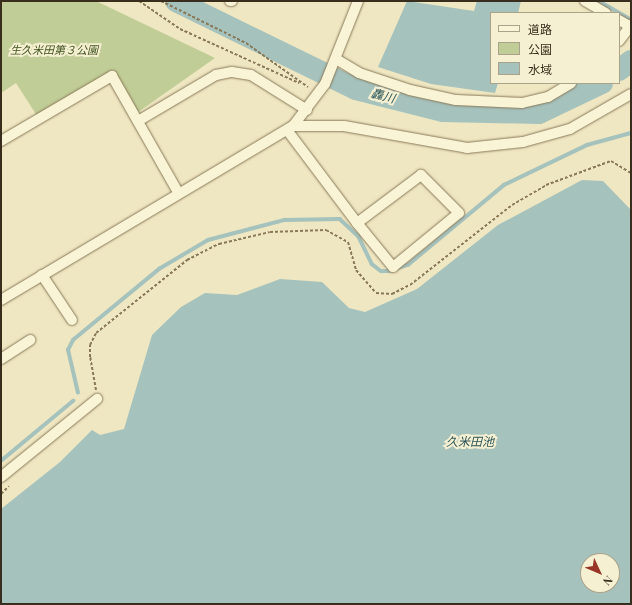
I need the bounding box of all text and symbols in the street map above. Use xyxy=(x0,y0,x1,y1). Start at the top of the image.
legend xyxy=(490,12,620,84)
text: 道路 xyxy=(528,21,552,37)
text: 公園 xyxy=(528,41,552,57)
park label: 生久米田第３公園 xyxy=(10,43,98,57)
text: 水域 xyxy=(528,61,552,77)
water label: 轟川 xyxy=(370,86,396,106)
water label: 久米田池 xyxy=(446,435,494,449)
north arrow xyxy=(580,553,620,593)
text: N xyxy=(600,573,616,589)

